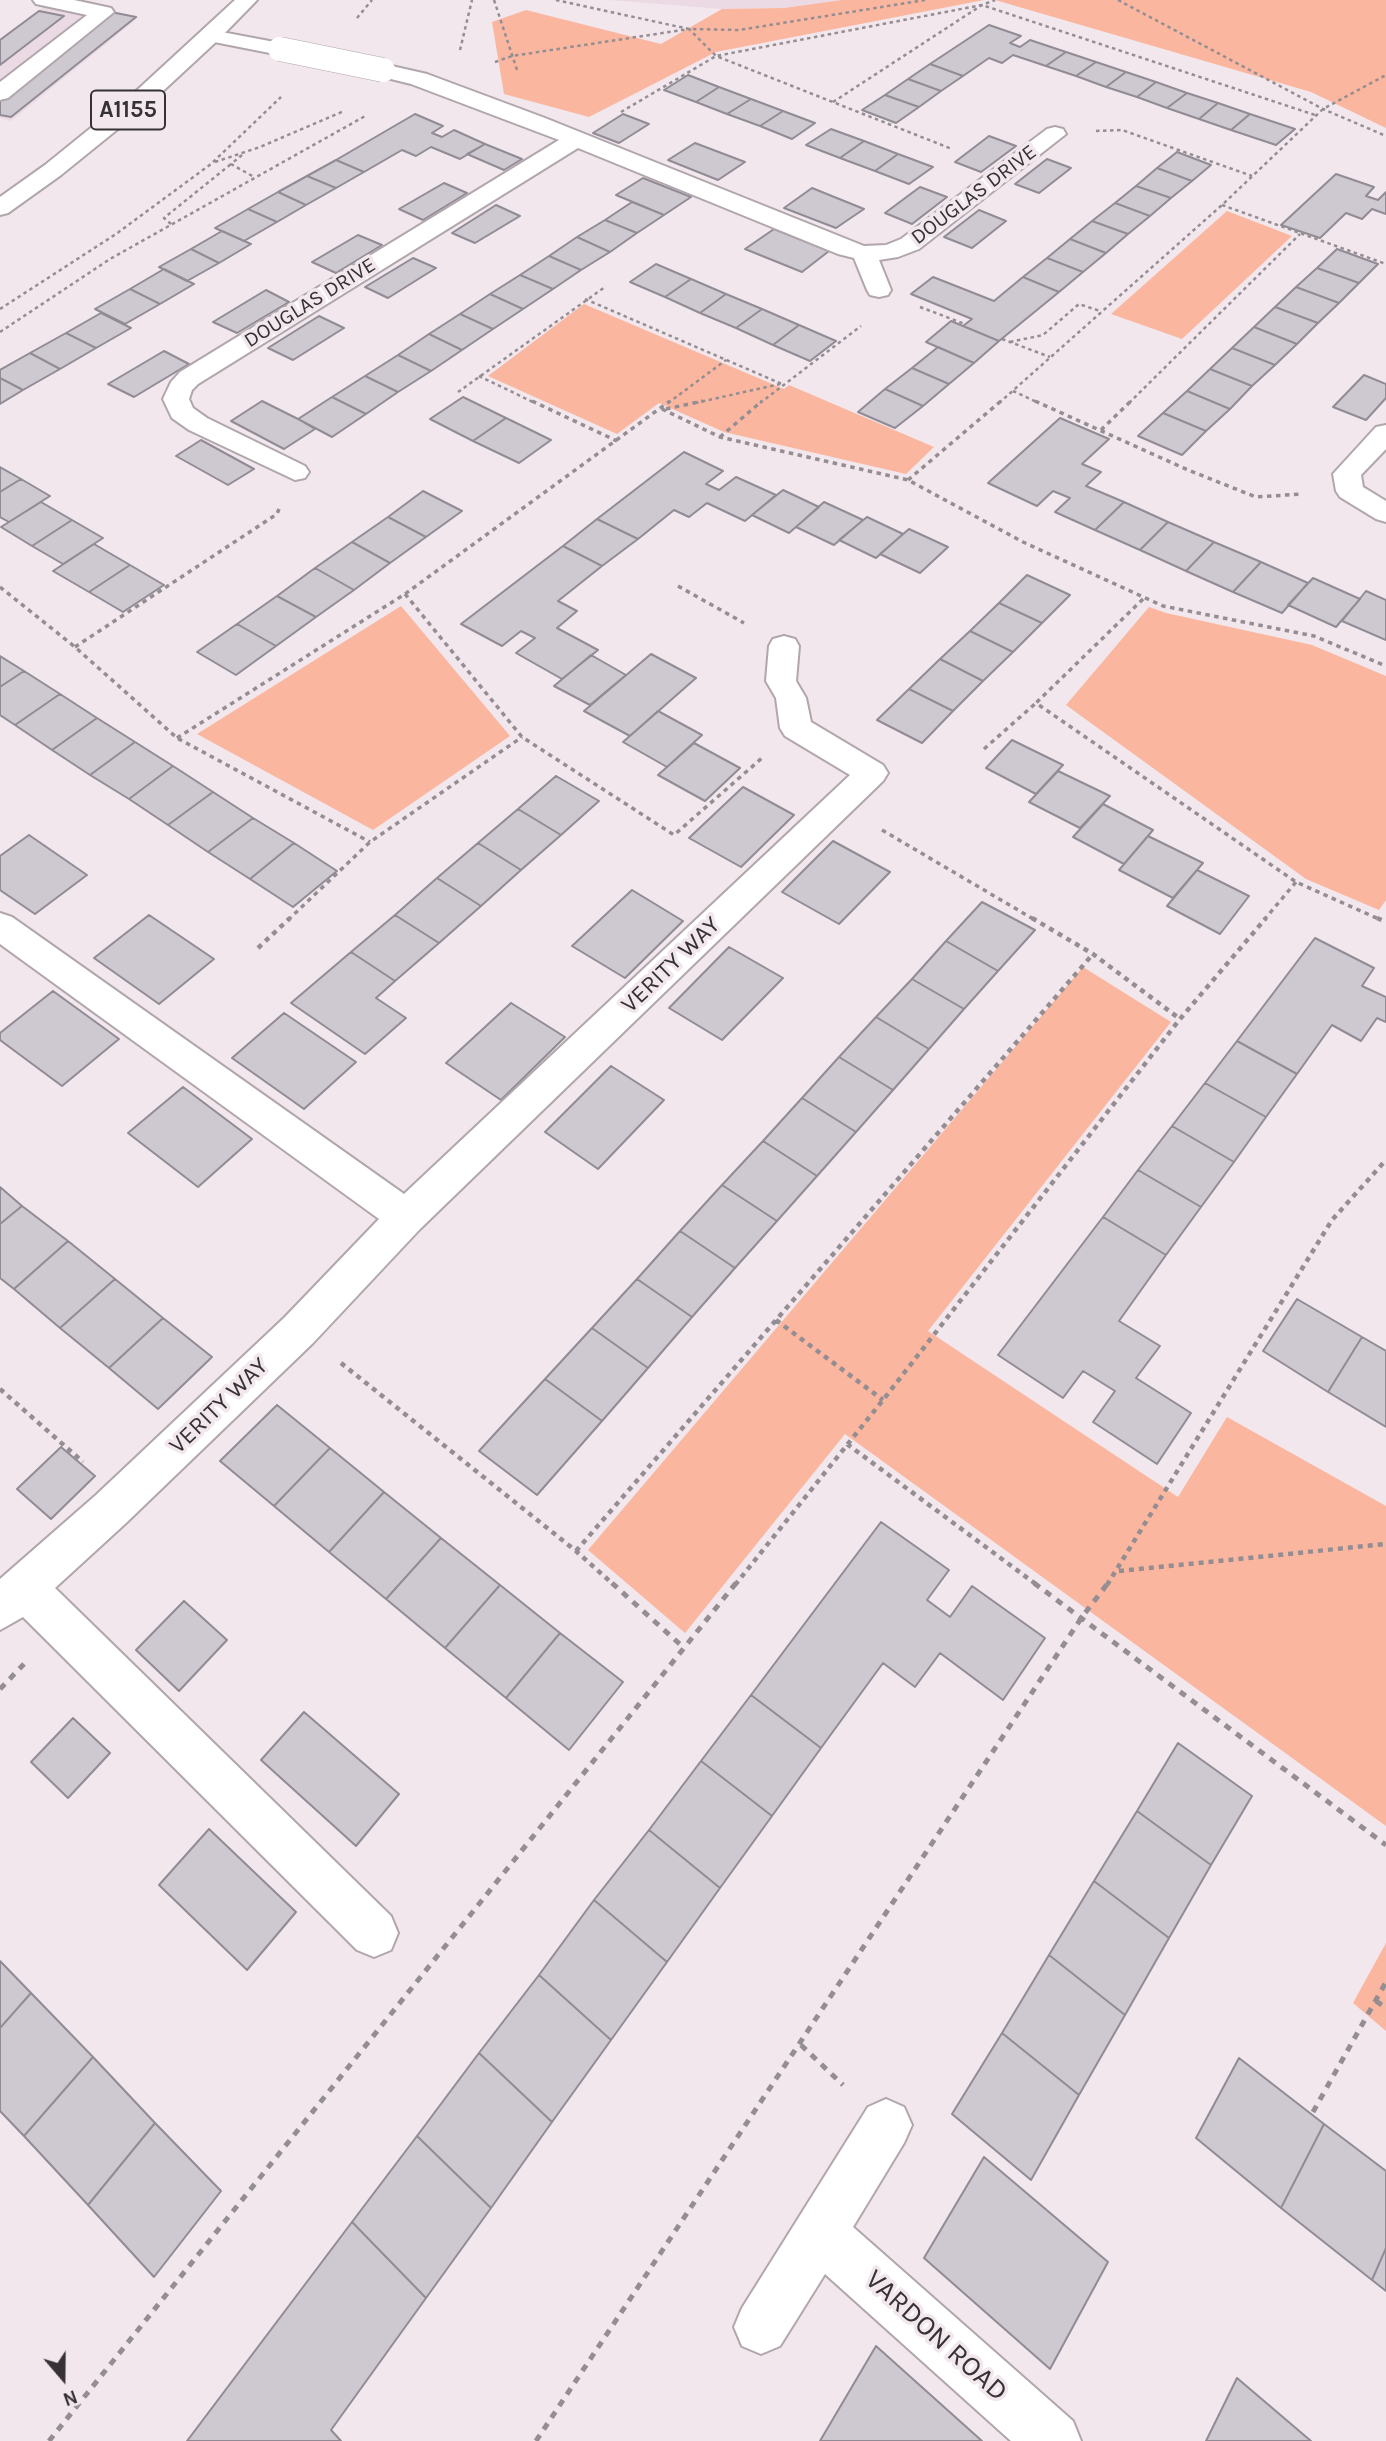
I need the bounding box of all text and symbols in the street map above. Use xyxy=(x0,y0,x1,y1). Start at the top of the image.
road number: A1155 xyxy=(91,90,165,130)
street label: DOUGLAS DRIVE xyxy=(906,140,1042,250)
street label: DOUGLAS DRIVE xyxy=(240,252,380,354)
street label: VERITY WAY xyxy=(616,911,726,1019)
street label: VERITY WAY xyxy=(164,1352,274,1460)
street label: VARDON ROAD xyxy=(858,2263,1014,2409)
north arrow xyxy=(28,2343,98,2413)
text: N xyxy=(60,2385,80,2410)

